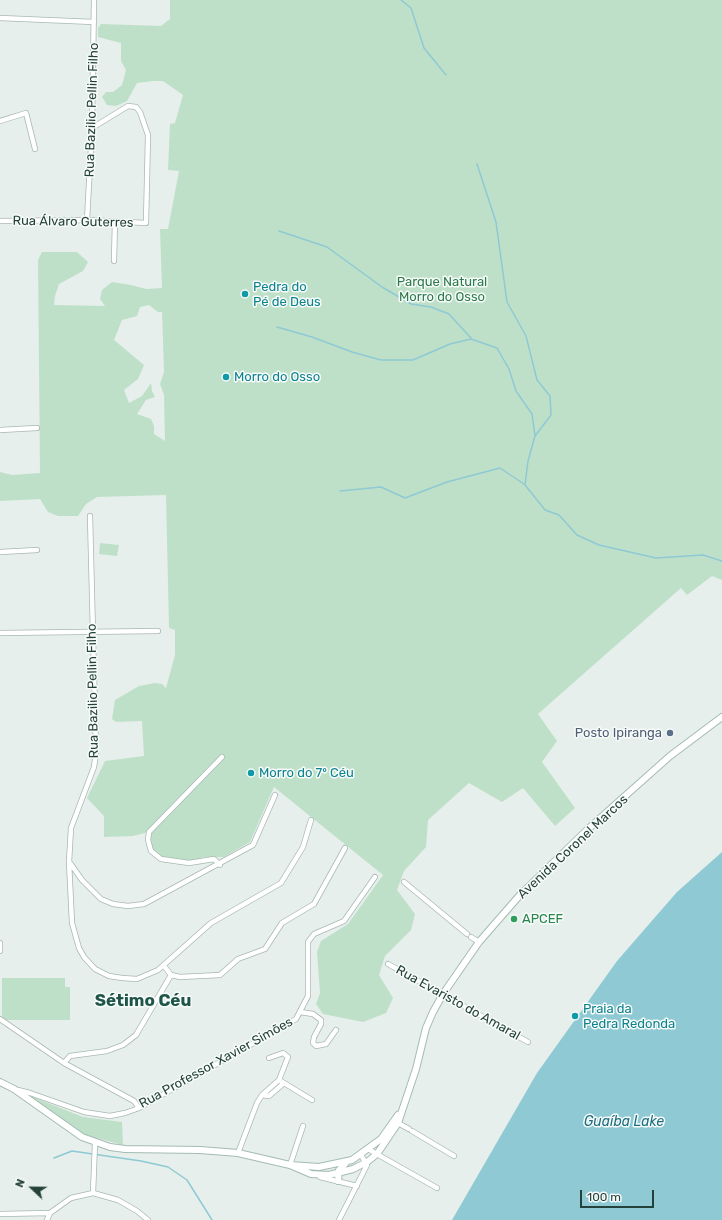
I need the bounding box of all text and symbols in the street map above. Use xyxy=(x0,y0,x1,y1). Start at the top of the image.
street label: Rua Bazilio Pellin Filho xyxy=(82,42,102,178)
street label: Rua Álvaro Guterres xyxy=(12,213,134,231)
park label: Parque Natural Morro do Osso xyxy=(397,274,487,305)
place label: Pedra do Pé de Deus xyxy=(253,279,321,310)
marker: Pedra do Pé de Deus xyxy=(240,289,250,299)
place label: Morro do Osso xyxy=(234,369,320,385)
marker: Morro do Osso xyxy=(221,372,231,382)
street label: Rua Bazilio Pellin Filho xyxy=(84,624,102,758)
place label: Posto Ipiranga xyxy=(575,725,662,741)
marker: Posto Ipiranga xyxy=(665,728,675,738)
place label: Morro do 7º Céu xyxy=(259,765,354,781)
marker: Morro do 7º Céu xyxy=(246,768,256,778)
street label: Avenida Coronel Marcos xyxy=(515,792,631,902)
place label: APCEF xyxy=(522,911,563,927)
marker: APCEF xyxy=(509,914,519,924)
street label: Rua Evaristo do Amaral xyxy=(393,962,523,1044)
district label: Sétimo Céu xyxy=(95,991,191,1011)
place label: Praia da Pedra Redonda xyxy=(583,1001,675,1032)
marker: Praia da Pedra Redonda xyxy=(570,1011,580,1021)
street label: Rua Professor Xavier Simões xyxy=(136,1014,296,1112)
water label: Guaíba Lake xyxy=(584,1114,664,1130)
north arrow xyxy=(12,1168,52,1208)
text: N xyxy=(13,1177,28,1189)
scale bar xyxy=(582,1182,656,1208)
text: 100 m xyxy=(587,1190,621,1204)

